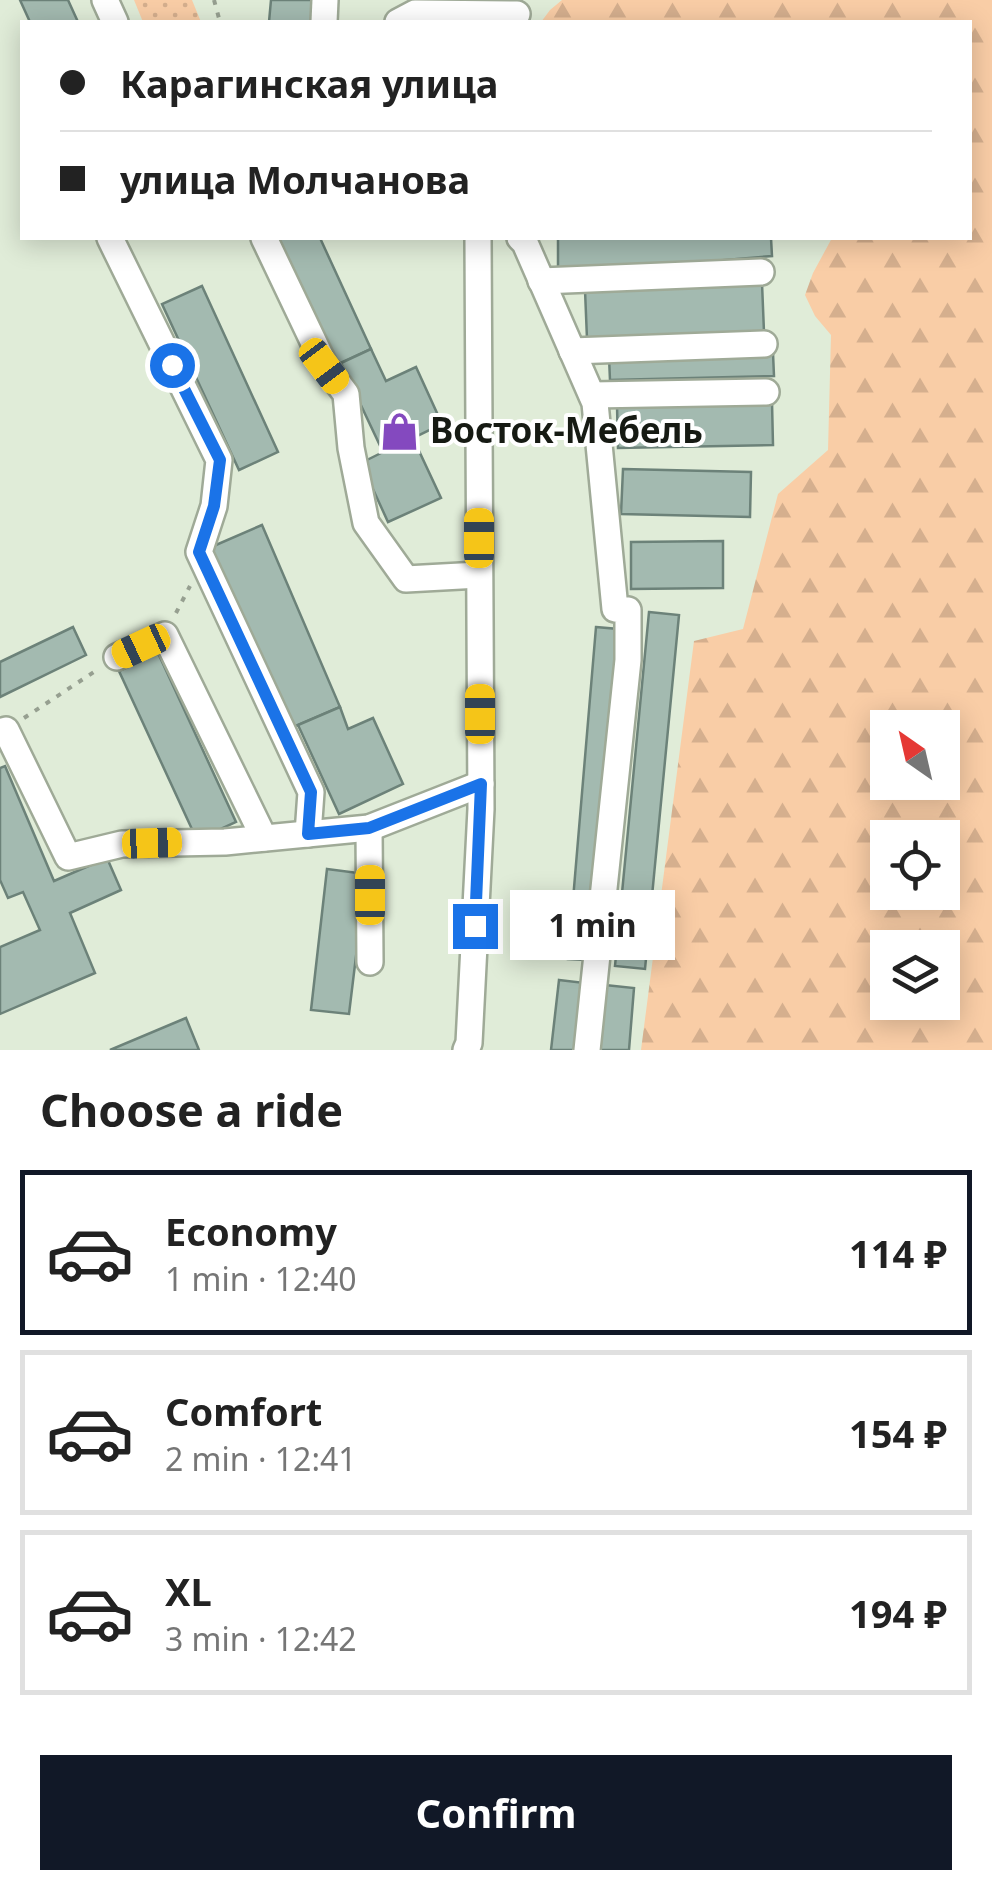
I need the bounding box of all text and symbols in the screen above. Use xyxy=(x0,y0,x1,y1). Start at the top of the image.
text: Карагинская улица xyxy=(120,57,498,109)
text: улица Молчанова xyxy=(120,153,470,205)
car xyxy=(294,333,354,399)
route start xyxy=(150,343,195,388)
place label: Восток-Мебель xyxy=(430,406,703,453)
shop icon: Восток-Мебель xyxy=(379,410,421,452)
car xyxy=(464,508,494,568)
car xyxy=(107,620,175,672)
car xyxy=(465,684,495,744)
north arrow xyxy=(870,710,960,800)
map controls xyxy=(870,710,960,1020)
button: locate xyxy=(870,820,960,910)
car xyxy=(121,827,183,859)
car xyxy=(355,865,385,925)
callout: 1 min xyxy=(510,891,675,961)
text: 1 min xyxy=(548,903,637,946)
route end xyxy=(453,904,498,949)
button: layers xyxy=(870,930,960,1020)
text: Choose a ride xyxy=(40,1079,343,1140)
text: Economy xyxy=(165,1205,337,1257)
icon: car xyxy=(45,1208,135,1298)
text: 114 ₽ xyxy=(849,1227,947,1279)
text: 1 min · 12:40 xyxy=(165,1257,357,1300)
text: Comfort xyxy=(165,1385,322,1437)
icon: car xyxy=(45,1388,135,1478)
text: 154 ₽ xyxy=(849,1407,947,1459)
text: 2 min · 12:41 xyxy=(165,1437,357,1480)
text: XL xyxy=(165,1565,212,1617)
icon: car xyxy=(45,1568,135,1658)
text: 194 ₽ xyxy=(849,1587,947,1639)
text: 3 min · 12:42 xyxy=(165,1617,357,1660)
button: Confirm xyxy=(40,1755,952,1870)

